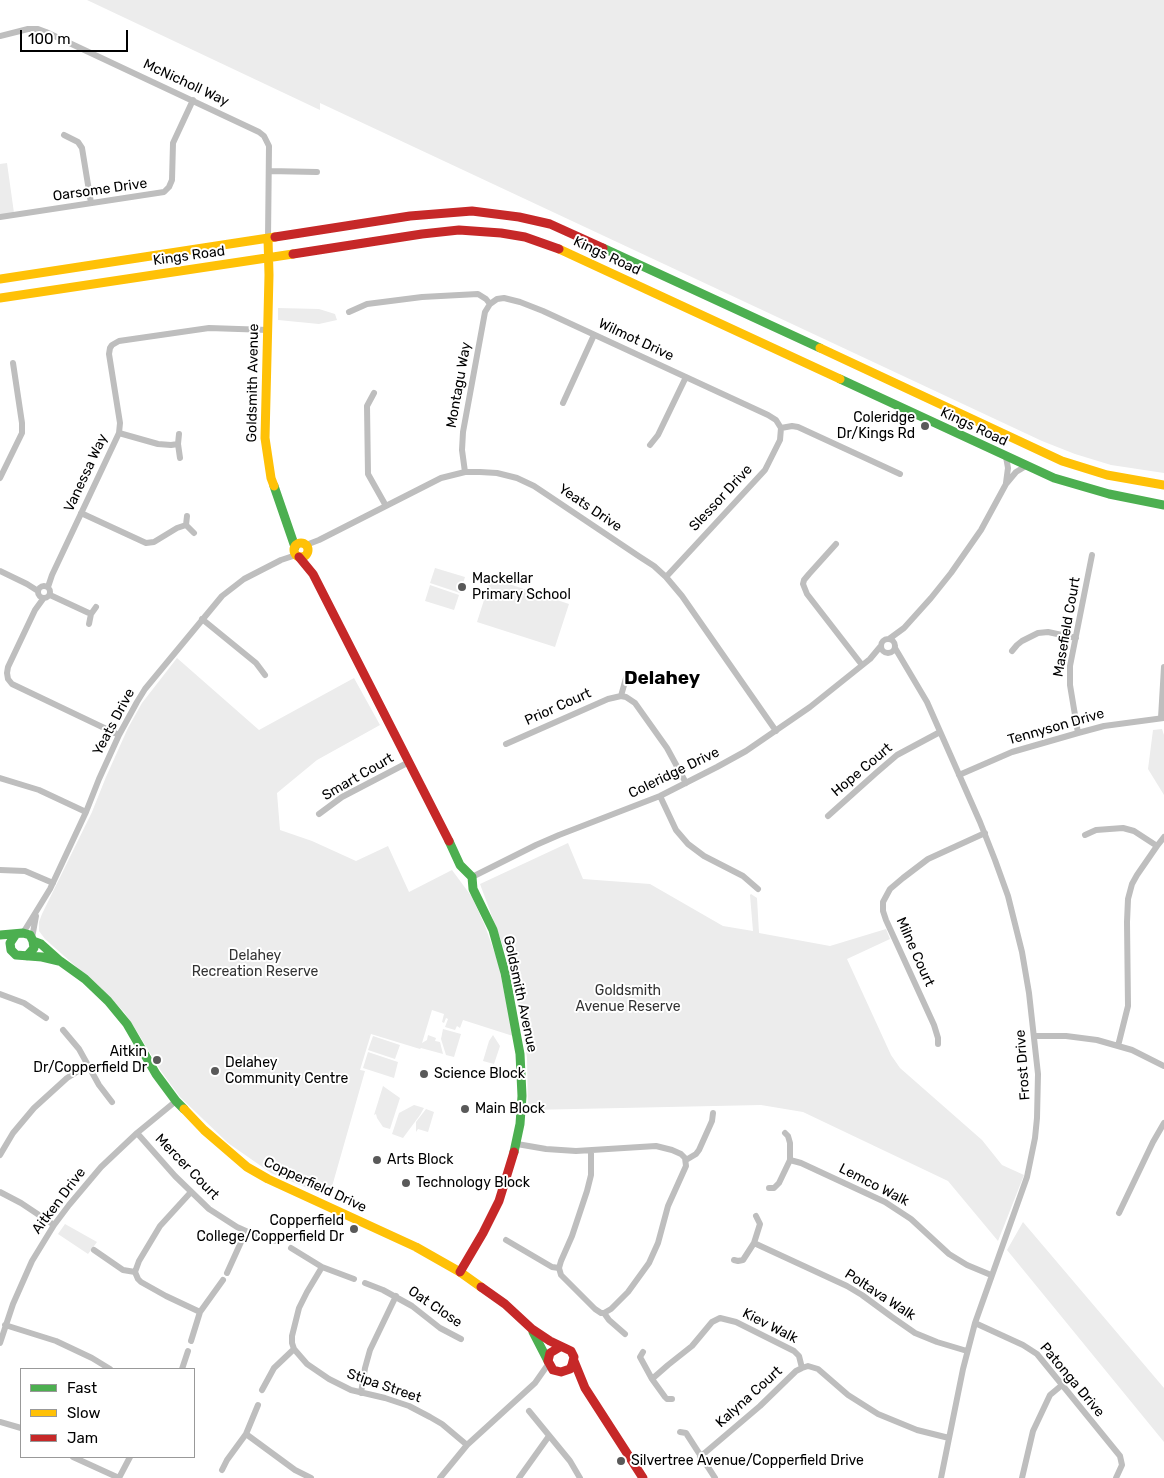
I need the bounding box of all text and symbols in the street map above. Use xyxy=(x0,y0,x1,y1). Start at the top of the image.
scale bar xyxy=(22,20,130,52)
text: 100 m xyxy=(28,30,70,48)
street label: McNicholl Way xyxy=(140,56,232,110)
street label: Oarsome Drive xyxy=(52,175,148,205)
street label: Kings Road xyxy=(571,233,643,279)
street label: Kings Road xyxy=(152,243,226,269)
street label: Wilmot Drive xyxy=(596,315,676,365)
street label: Goldsmith Avenue xyxy=(244,323,262,443)
street label: Montagu Way xyxy=(443,341,475,429)
street label: Kings Road xyxy=(938,404,1010,450)
place label: Coleridge Dr/Kings Rd xyxy=(837,410,915,442)
marker: Coleridge Dr/Kings Rd xyxy=(919,420,931,432)
street label: Vanessa Way xyxy=(61,431,111,515)
street label: Slessor Drive xyxy=(686,461,756,535)
street label: Yeats Drive xyxy=(555,481,625,535)
place label: Mackellar Primary School xyxy=(472,571,571,604)
street label: Masefield Court xyxy=(1050,576,1084,678)
marker: Mackellar Primary School xyxy=(456,581,468,593)
district label: Delahey xyxy=(624,668,700,690)
street label: Prior Court xyxy=(522,685,594,729)
street label: Yeats Drive xyxy=(89,686,139,758)
street label: Tennyson Drive xyxy=(1006,705,1106,749)
street label: Hope Court xyxy=(828,740,896,800)
street label: Coleridge Drive xyxy=(626,744,722,802)
street label: Smart Court xyxy=(319,750,397,804)
street label: Milne Court xyxy=(892,915,938,989)
street label: Goldsmith Avenue xyxy=(499,934,541,1054)
park label: Delahey Recreation Reserve xyxy=(192,948,318,980)
park label: Goldsmith Avenue Reserve xyxy=(575,983,681,1016)
street label: Frost Drive xyxy=(1012,1029,1034,1101)
place label: Aitkin Dr/Copperfield Dr xyxy=(33,1044,147,1076)
marker: Aitkin Dr/Copperfield Dr xyxy=(151,1054,163,1066)
place label: Delahey Community Centre xyxy=(225,1055,348,1088)
marker: Delahey Community Centre xyxy=(209,1065,221,1077)
place label: Science Block xyxy=(434,1066,525,1082)
marker: Science Block xyxy=(418,1068,430,1080)
place label: Main Block xyxy=(475,1101,545,1117)
marker: Main Block xyxy=(459,1103,471,1115)
street label: Mercer Court xyxy=(151,1131,223,1203)
place label: Arts Block xyxy=(387,1152,453,1168)
street label: Copperfield Drive xyxy=(261,1154,369,1216)
marker: Arts Block xyxy=(371,1154,383,1166)
street label: Lemco Walk xyxy=(836,1160,912,1210)
street label: Aitken Drive xyxy=(29,1165,89,1237)
place label: Technology Block xyxy=(416,1175,530,1191)
marker: Technology Block xyxy=(400,1177,412,1189)
place label: Copperfield College/Copperfield Dr xyxy=(197,1213,344,1246)
marker: Copperfield College/Copperfield Dr xyxy=(348,1223,360,1235)
street label: Poltava Walk xyxy=(841,1266,919,1324)
street label: Oat Close xyxy=(405,1283,465,1331)
street label: Kiev Walk xyxy=(740,1305,800,1347)
street label: Patonga Drive xyxy=(1036,1339,1108,1421)
street label: Kalyna Court xyxy=(712,1363,786,1431)
street label: Stipa Street xyxy=(345,1365,423,1407)
legend xyxy=(20,1368,195,1458)
text: Fast xyxy=(67,1379,97,1397)
text: Slow xyxy=(67,1404,100,1422)
text: Jam xyxy=(67,1429,98,1447)
place label: Silvertree Avenue/Copperfield Drive xyxy=(631,1453,864,1469)
marker: Silvertree Avenue/Copperfield Drive xyxy=(615,1455,627,1467)

